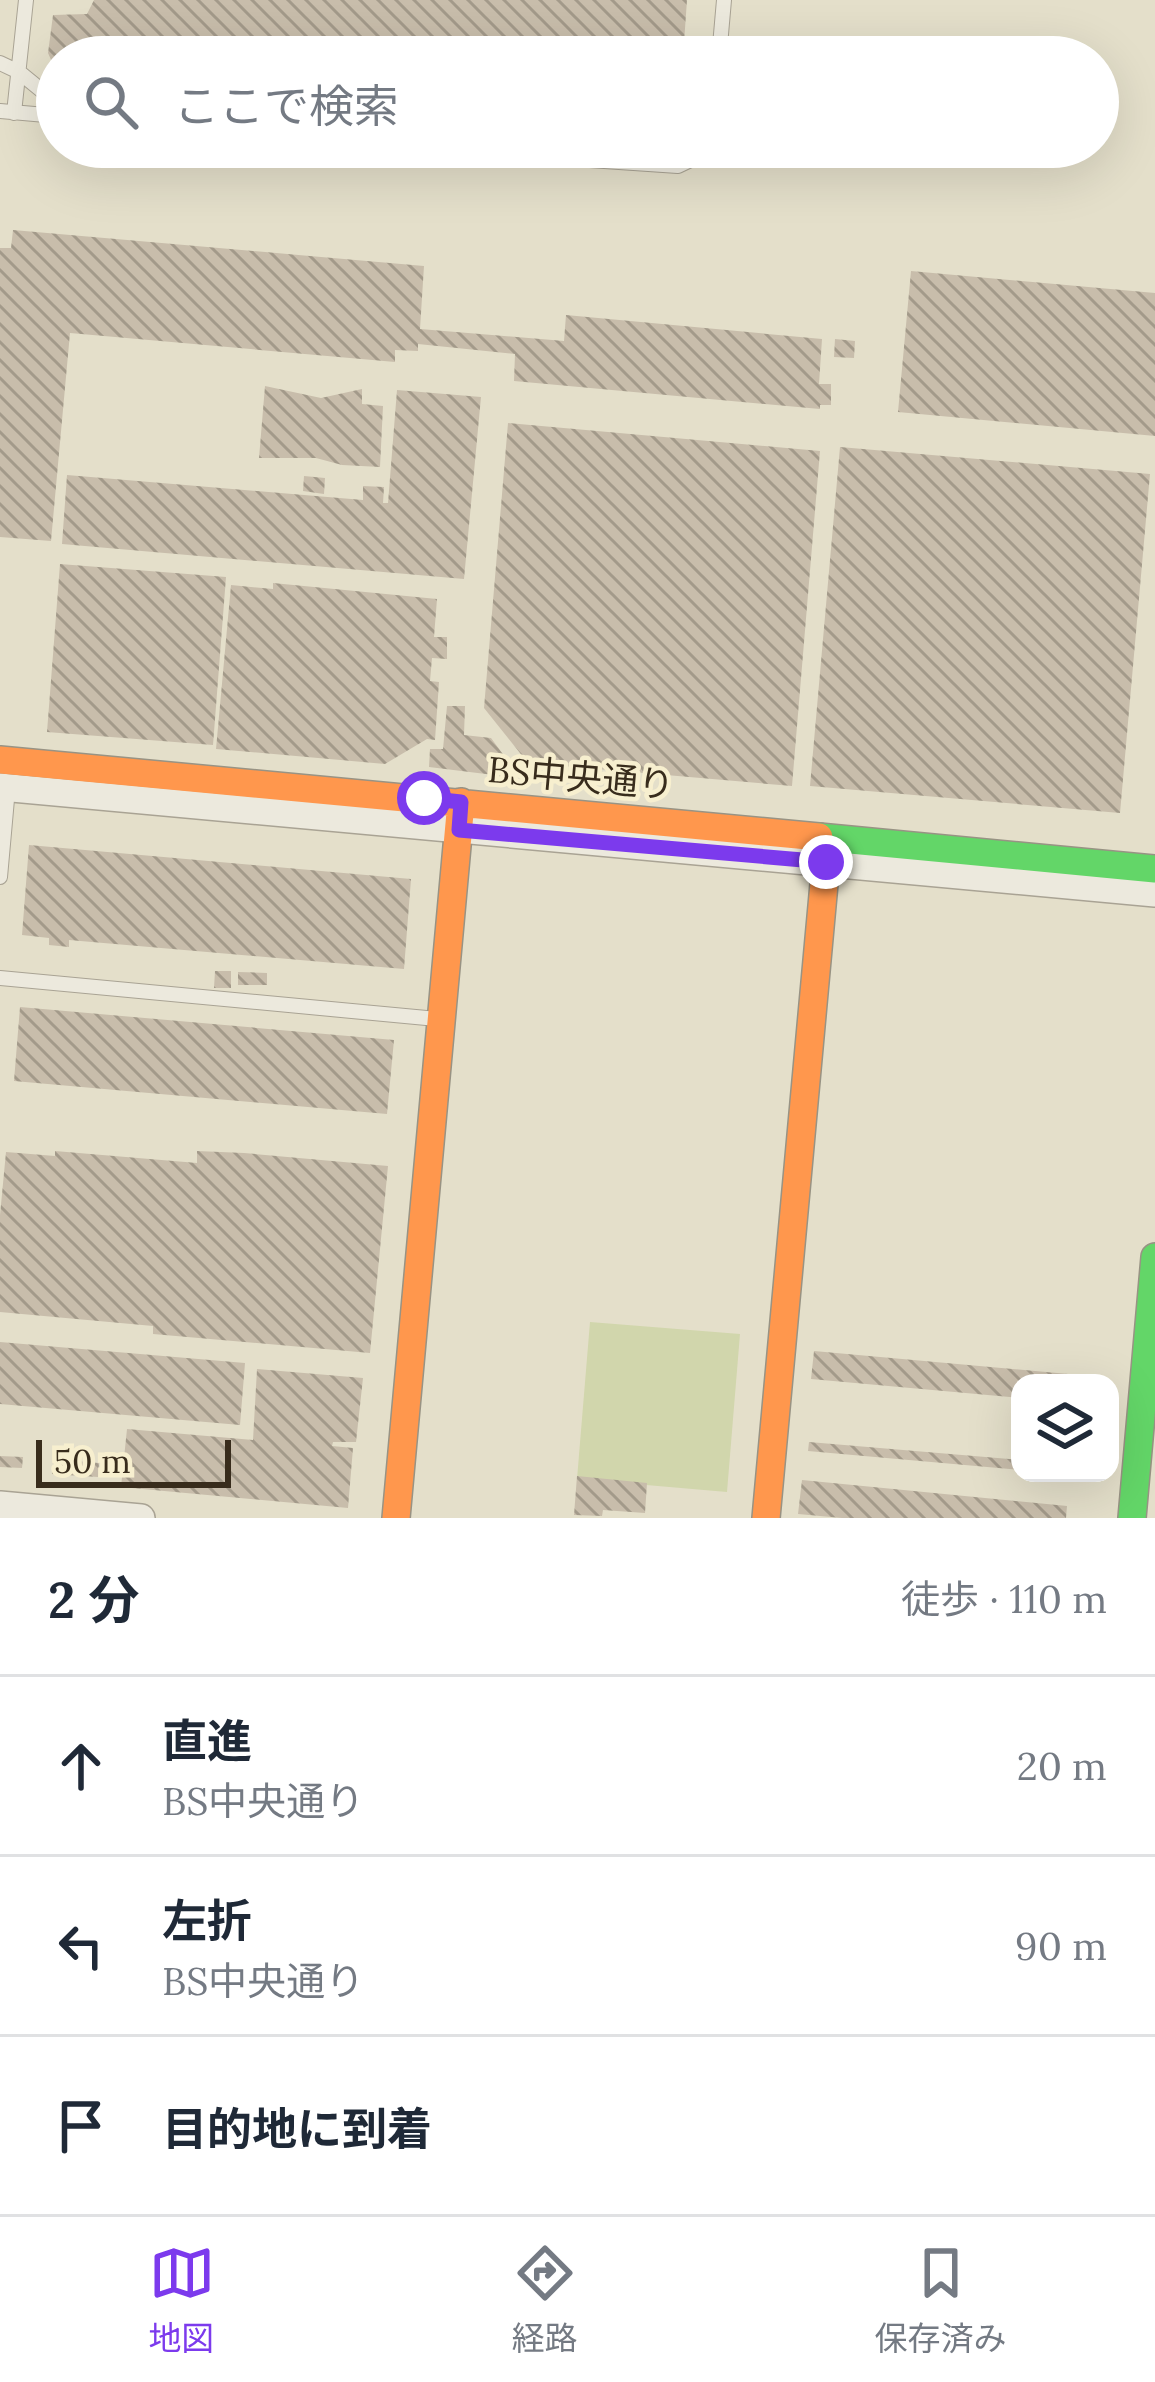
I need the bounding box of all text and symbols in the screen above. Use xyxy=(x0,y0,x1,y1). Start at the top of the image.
search box xyxy=(36,36,1119,168)
icon: search xyxy=(78,69,144,135)
text: ここで検索 xyxy=(174,77,399,134)
street label: BS中央通り xyxy=(486,746,676,808)
route start xyxy=(397,771,451,825)
route end xyxy=(799,835,853,889)
map controls xyxy=(1011,1374,1119,1482)
button: layers xyxy=(1011,1374,1119,1482)
scale bar xyxy=(36,1434,231,1487)
text: 50 m xyxy=(54,1440,131,1482)
text: 2 分 xyxy=(48,1567,140,1632)
text: 徒歩 · 110 m xyxy=(901,1574,1107,1624)
text: 直進 xyxy=(162,1712,252,1769)
icon: ahead xyxy=(48,1733,114,1799)
text: 20 m xyxy=(1017,1741,1107,1791)
text: BS中央通り xyxy=(162,1776,364,1826)
text: 左折 xyxy=(162,1892,252,1949)
icon: left xyxy=(48,1913,114,1979)
text: 90 m xyxy=(1015,1921,1107,1971)
text: BS中央通り xyxy=(162,1956,364,2006)
icon: arrive xyxy=(48,2093,114,2159)
text: 目的地に到着 xyxy=(162,2100,432,2157)
tab: 地図 xyxy=(149,2240,215,2360)
tab: 経路 xyxy=(512,2240,578,2360)
tab: 保存済み xyxy=(875,2240,1007,2360)

